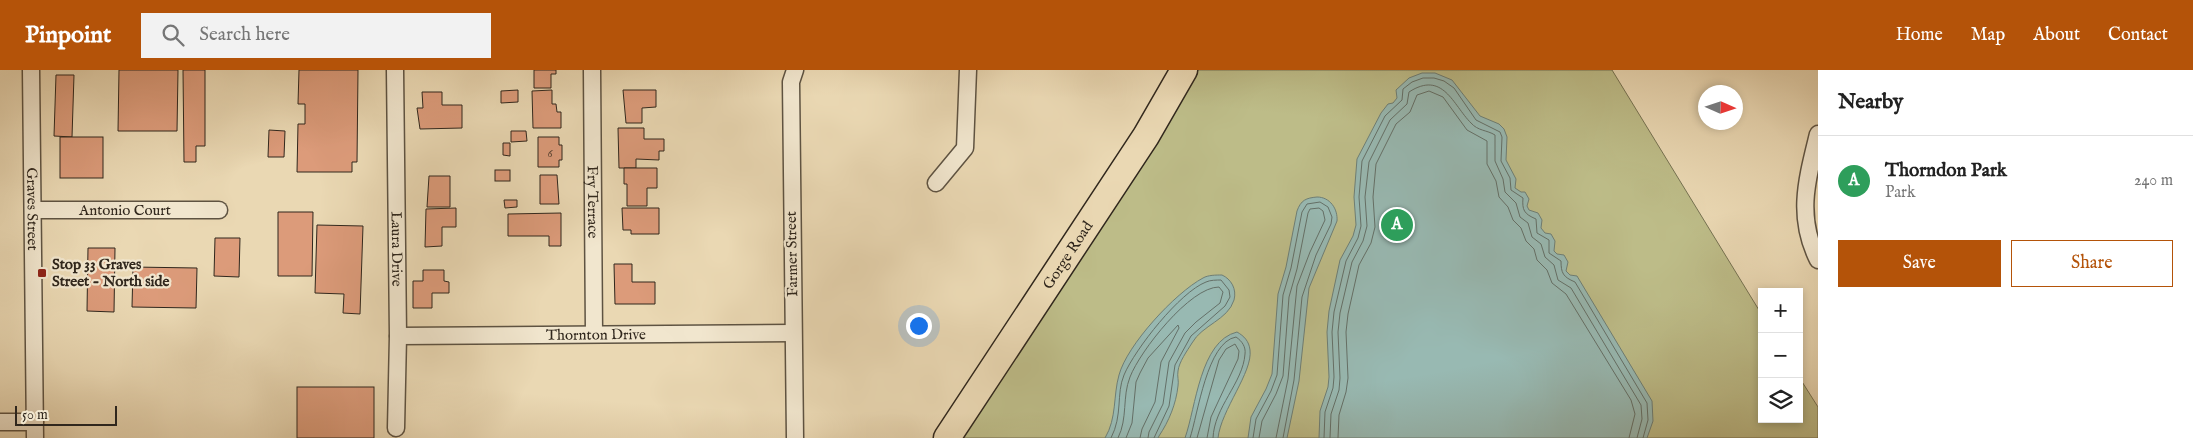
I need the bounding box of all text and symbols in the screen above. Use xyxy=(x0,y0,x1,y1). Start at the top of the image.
search box xyxy=(141,13,491,58)
text: Pinpoint xyxy=(25,20,111,51)
icon: search xyxy=(159,21,187,49)
text: Search here xyxy=(199,23,290,47)
text: Home xyxy=(1896,24,1943,47)
text: Map xyxy=(1971,24,2005,47)
text: About xyxy=(2033,24,2080,47)
text: Contact xyxy=(2108,24,2168,47)
north arrow xyxy=(1698,85,1743,130)
text: Nearby xyxy=(1838,89,1903,116)
house number: 6 xyxy=(547,146,553,161)
text: Thorndon Park xyxy=(1885,159,2007,183)
street label: Fry Terrace xyxy=(583,165,603,239)
street label: Graves Street xyxy=(23,167,42,251)
text: A xyxy=(1849,171,1859,191)
text: 240 m xyxy=(2134,171,2173,191)
text: Park xyxy=(1885,183,1915,203)
street label: Antonio Court xyxy=(78,201,171,220)
pin: A xyxy=(1381,206,1413,244)
street label: Laura Drive xyxy=(387,211,407,287)
street label: Farmer Street xyxy=(782,211,802,297)
street label: Gorge Road xyxy=(1038,217,1097,293)
button: Save xyxy=(1838,240,2001,287)
button: Share xyxy=(2011,240,2173,287)
place label: Stop 33 Graves Street - North side xyxy=(52,255,170,291)
marker: Stop 33 Graves Street - North side xyxy=(36,267,48,279)
map controls xyxy=(1758,288,1803,423)
button: + xyxy=(1758,288,1803,333)
your location xyxy=(906,313,932,339)
street label: Thornton Drive xyxy=(546,325,646,344)
button: − xyxy=(1758,333,1803,378)
button: layers xyxy=(1758,378,1803,423)
scale bar xyxy=(15,403,118,426)
text: 50 m xyxy=(22,406,48,424)

